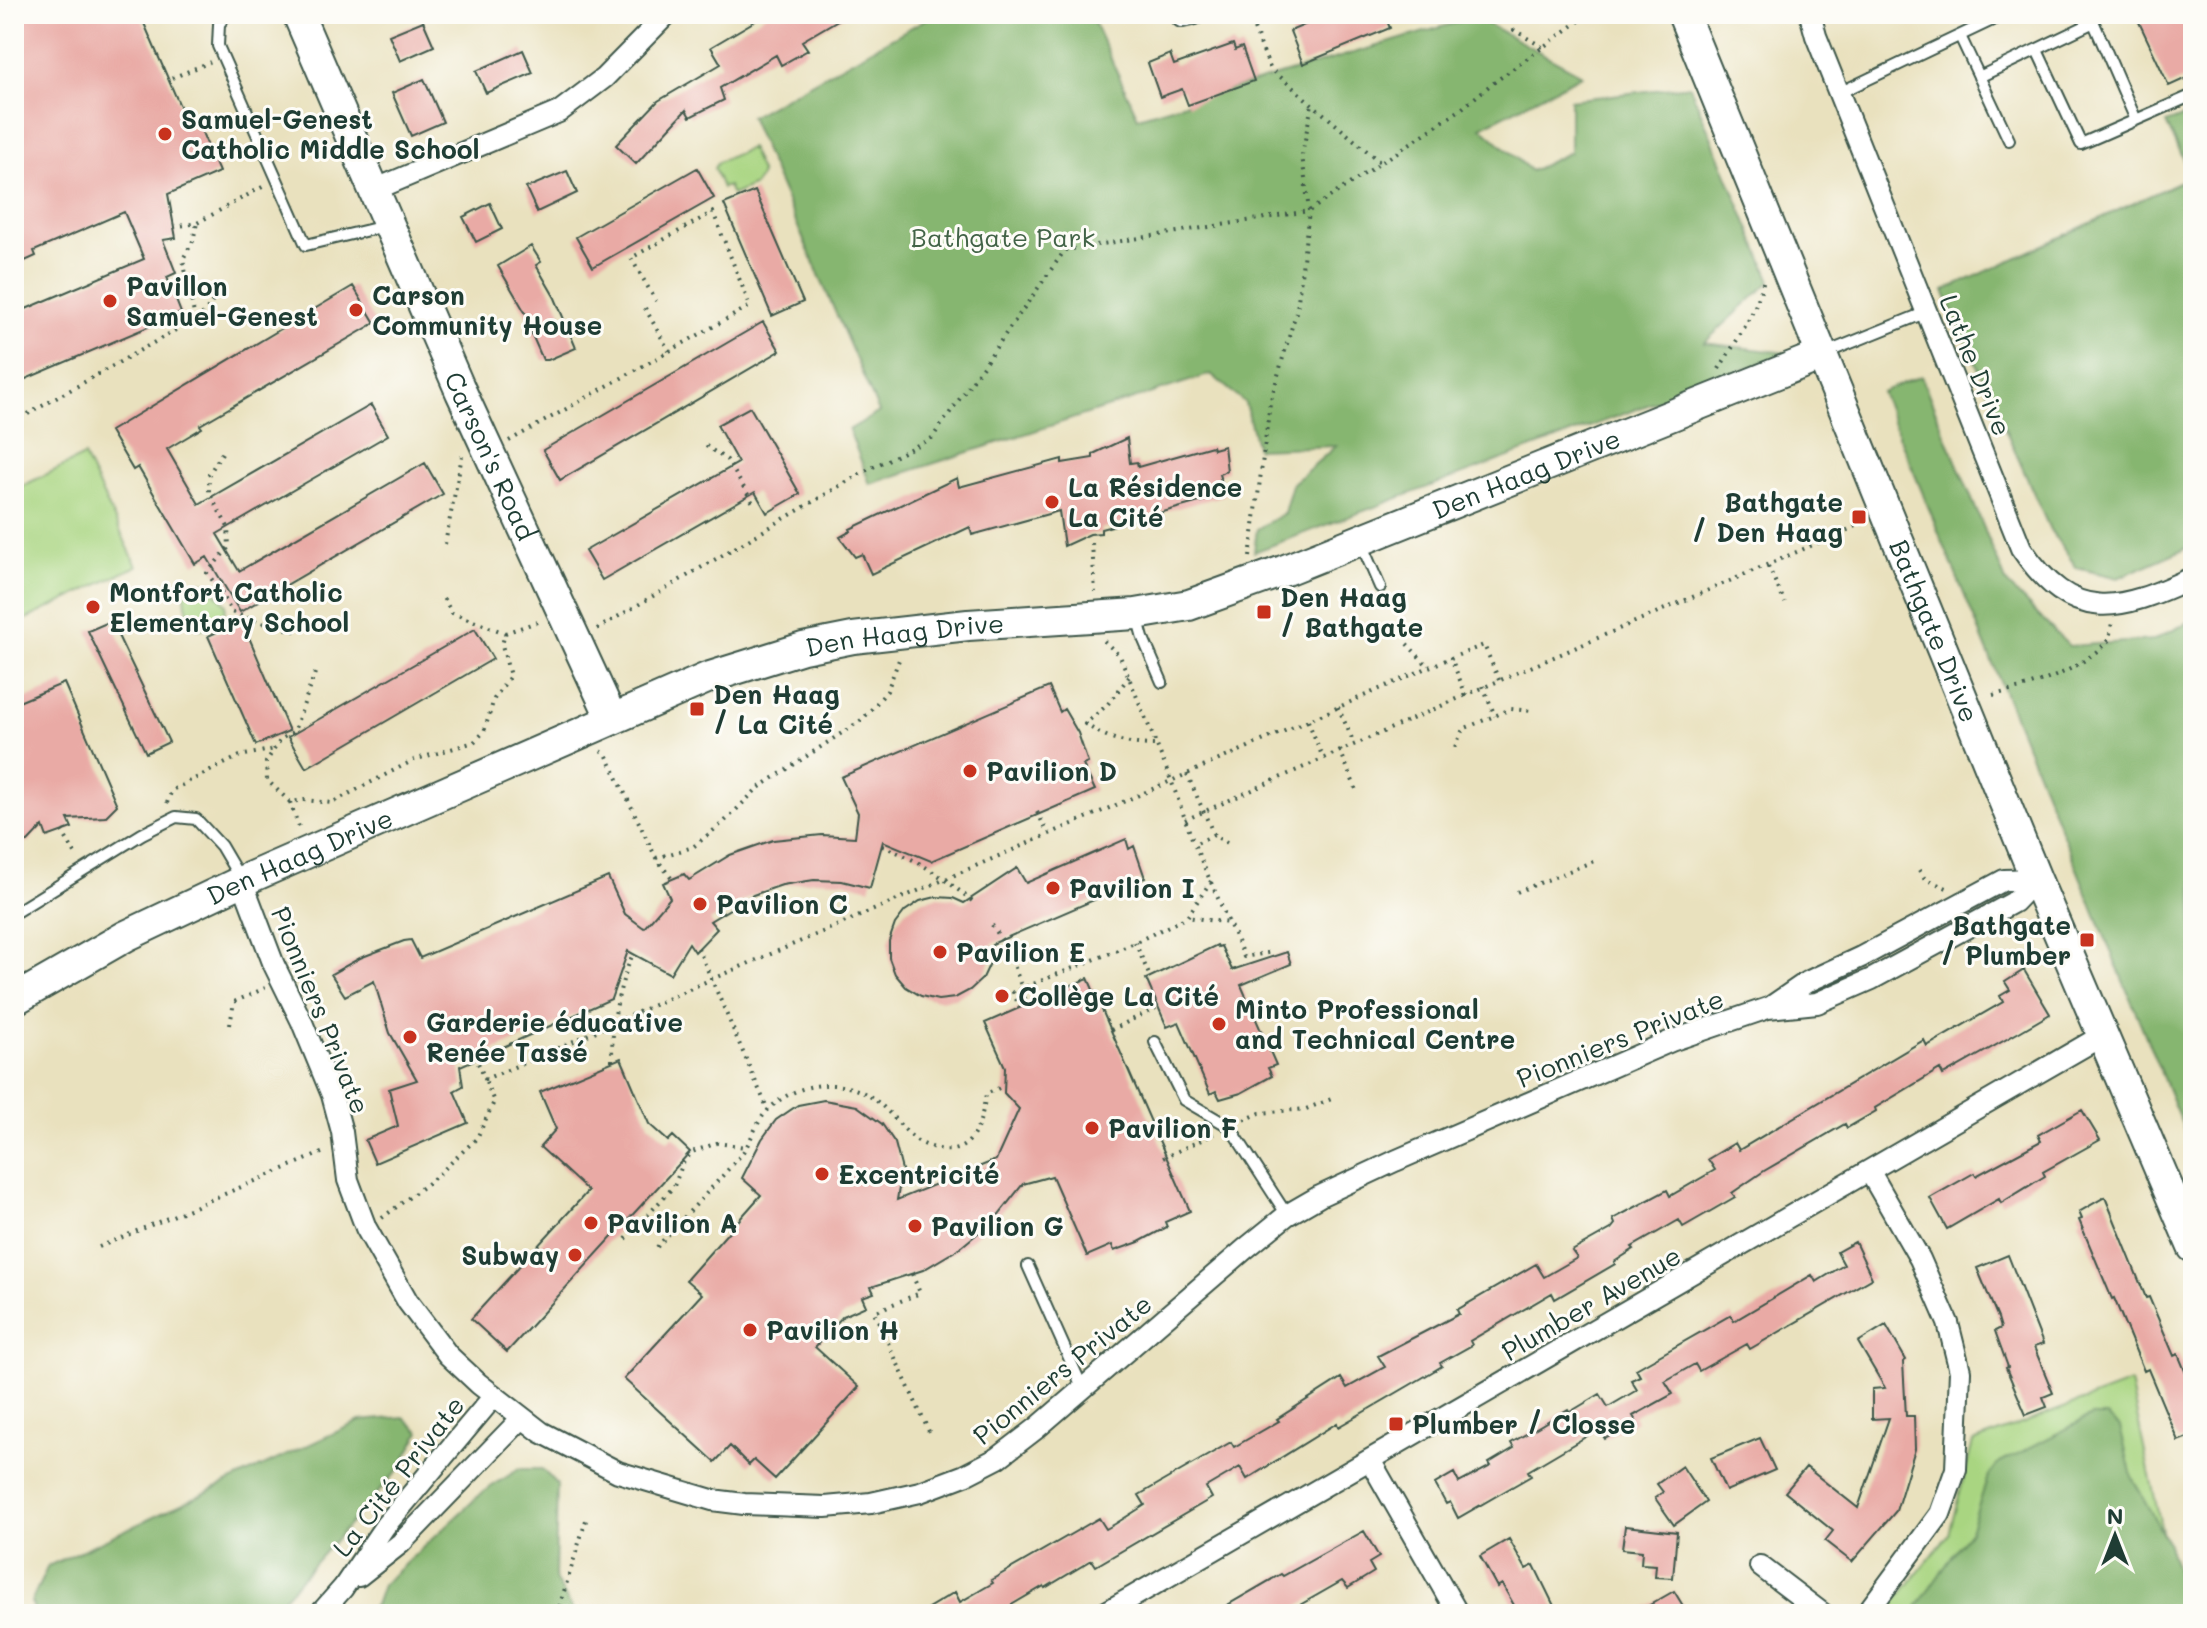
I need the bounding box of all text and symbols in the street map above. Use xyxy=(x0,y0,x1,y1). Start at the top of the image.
place label: Samuel-Genest Catholic Middle School xyxy=(181,102,480,166)
marker: Samuel-Genest Catholic Middle School xyxy=(156,125,174,143)
park label: Bathgate Park xyxy=(911,220,1095,254)
place label: Pavillon Samuel-Genest xyxy=(126,269,318,333)
place label: Carson Community House xyxy=(372,278,602,342)
street label: Lathe Drive xyxy=(1932,289,2020,441)
marker: Pavillon Samuel-Genest xyxy=(101,292,119,310)
marker: Carson Community House xyxy=(347,301,365,319)
street label: Carson's Road xyxy=(437,366,544,546)
street label: Den Haag Drive xyxy=(1427,421,1625,527)
place label: La Résidence La Cité xyxy=(1068,470,1242,534)
place label: Bathgate / Den Haag xyxy=(1692,485,1843,549)
marker: La Résidence La Cité xyxy=(1043,493,1061,511)
marker: Bathgate / Den Haag xyxy=(1850,508,1868,526)
street label: Bathgate Drive xyxy=(1882,534,1987,727)
place label: Montfort Catholic Elementary School xyxy=(109,575,349,639)
place label: Den Haag / Bathgate xyxy=(1280,580,1423,644)
marker: Montfort Catholic Elementary School xyxy=(84,598,102,616)
marker: Den Haag / Bathgate xyxy=(1255,603,1273,621)
street label: Den Haag Drive xyxy=(802,606,1005,664)
place label: Den Haag / La Cité xyxy=(713,677,840,741)
marker: Den Haag / La Cité xyxy=(688,700,706,718)
place label: Pavilion D xyxy=(986,754,1117,788)
marker: Pavilion D xyxy=(961,762,979,780)
street label: Den Haag Drive xyxy=(201,800,398,912)
place label: Pavilion I xyxy=(1069,871,1195,905)
marker: Pavilion I xyxy=(1044,879,1062,897)
place label: Pavilion C xyxy=(716,887,848,921)
marker: Pavilion C xyxy=(691,895,709,913)
street label: Pionniers Private xyxy=(264,901,378,1119)
place label: Bathgate / Plumber xyxy=(1941,908,2071,972)
marker: Bathgate / Plumber xyxy=(2078,931,2096,949)
place label: Pavilion E xyxy=(956,935,1085,969)
marker: Pavilion E xyxy=(931,943,949,961)
place label: Collège La Cité xyxy=(1018,979,1219,1013)
street label: Pionniers Private xyxy=(1511,981,1729,1095)
marker: Collège La Cité xyxy=(993,987,1011,1005)
place label: Minto Professional and Technical Centre xyxy=(1235,992,1515,1056)
place label: Garderie éducative Renée Tassé xyxy=(426,1005,683,1069)
marker: Minto Professional and Technical Centre xyxy=(1210,1015,1228,1033)
marker: Garderie éducative Renée Tassé xyxy=(401,1028,419,1046)
place label: Pavilion F xyxy=(1108,1111,1237,1145)
marker: Pavilion F xyxy=(1083,1119,1101,1137)
place label: Excentricité xyxy=(838,1157,1000,1191)
marker: Excentricité xyxy=(813,1165,831,1183)
place label: Pavilion A xyxy=(607,1206,738,1240)
place label: Pavilion G xyxy=(931,1209,1064,1243)
marker: Pavilion A xyxy=(582,1214,600,1232)
marker: Pavilion G xyxy=(906,1217,924,1235)
place label: Subway xyxy=(461,1238,559,1272)
street label: Plumber Avenue xyxy=(1495,1238,1687,1368)
marker: Subway xyxy=(566,1246,584,1264)
street label: Pionniers Private xyxy=(966,1286,1158,1452)
place label: Pavilion H xyxy=(766,1313,899,1347)
marker: Pavilion H xyxy=(741,1321,759,1339)
street label: La Cité Private xyxy=(325,1389,471,1563)
place label: Plumber / Closse xyxy=(1412,1407,1636,1441)
marker: Plumber / Closse xyxy=(1387,1415,1405,1433)
north arrow xyxy=(2075,1496,2155,1576)
text: N xyxy=(2107,1501,2123,1530)

